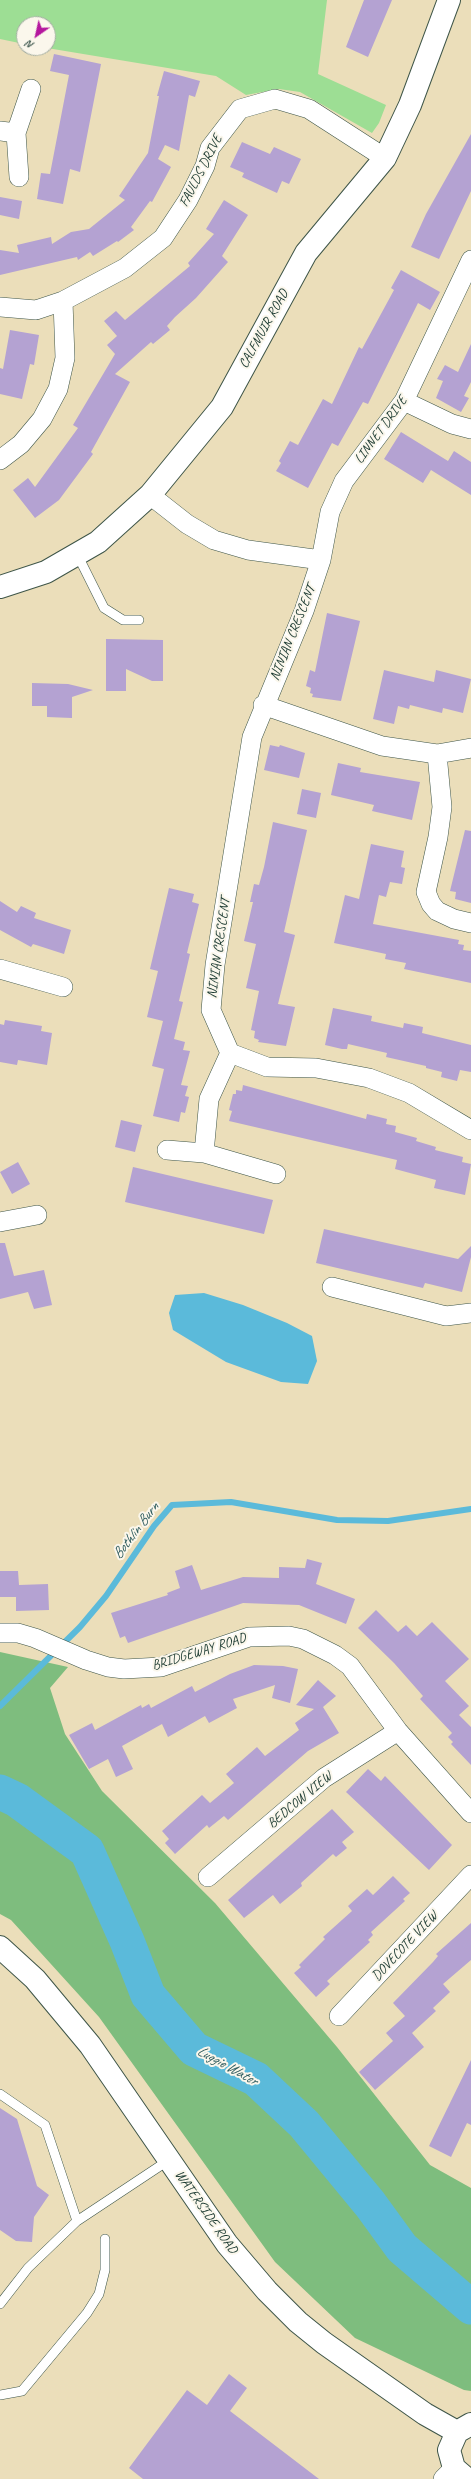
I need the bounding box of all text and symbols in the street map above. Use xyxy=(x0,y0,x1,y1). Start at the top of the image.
north arrow xyxy=(16,16,56,56)
text: N xyxy=(23,37,37,53)
street label: FAULDS DRIVE xyxy=(176,132,226,210)
street label: CALFMUIR ROAD xyxy=(235,287,293,371)
street label: LINNET DRIVE xyxy=(351,393,411,467)
street label: NINIAN CRESCENT xyxy=(266,583,320,683)
street label: NINIAN CRESCENT xyxy=(204,897,234,999)
water label: Bothlin Burn xyxy=(109,1499,163,1563)
street label: BRIDGEWAY ROAD xyxy=(150,1630,248,1674)
street label: BEDCOW VIEW xyxy=(264,1768,336,1832)
street label: DOVECOTE VIEW xyxy=(368,1908,442,1984)
water label: Luggie Water xyxy=(194,2042,260,2090)
street label: WATERSIDE ROAD xyxy=(171,2167,241,2257)

